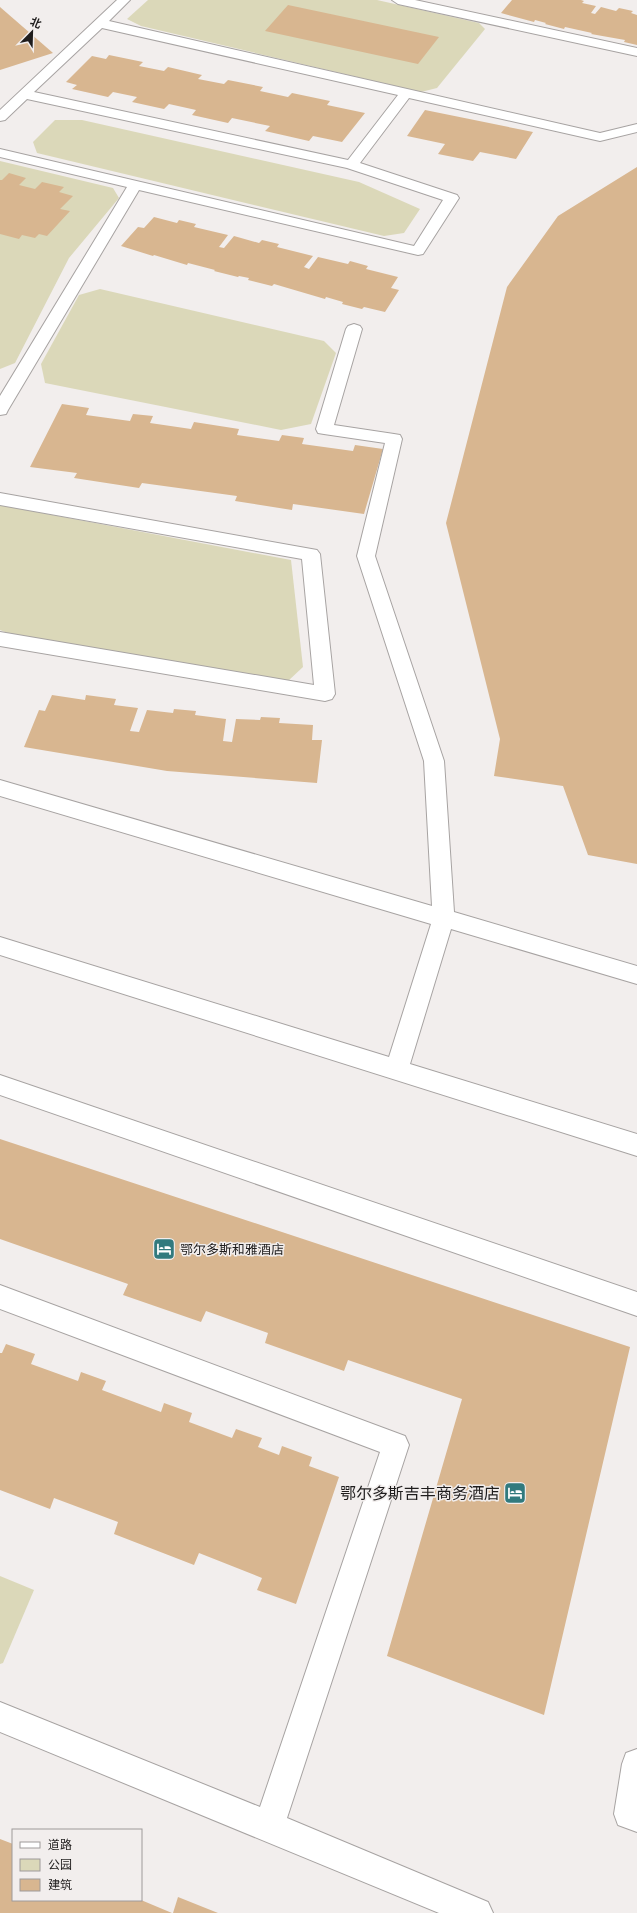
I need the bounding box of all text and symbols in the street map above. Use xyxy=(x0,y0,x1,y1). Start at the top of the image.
north arrow xyxy=(12,12,52,52)
text: 北 xyxy=(28,14,44,32)
hotel icon: 鄂尔多斯和雅酒店 xyxy=(151,1236,177,1262)
place label: 鄂尔多斯和雅酒店 xyxy=(180,1241,284,1259)
hotel icon: 鄂尔多斯吉丰商务酒店 xyxy=(502,1480,528,1506)
place label: 鄂尔多斯吉丰商务酒店 xyxy=(340,1483,500,1505)
legend xyxy=(12,1829,142,1901)
text: 道路 xyxy=(48,1837,72,1854)
text: 公园 xyxy=(48,1857,72,1874)
text: 建筑 xyxy=(48,1877,72,1894)

